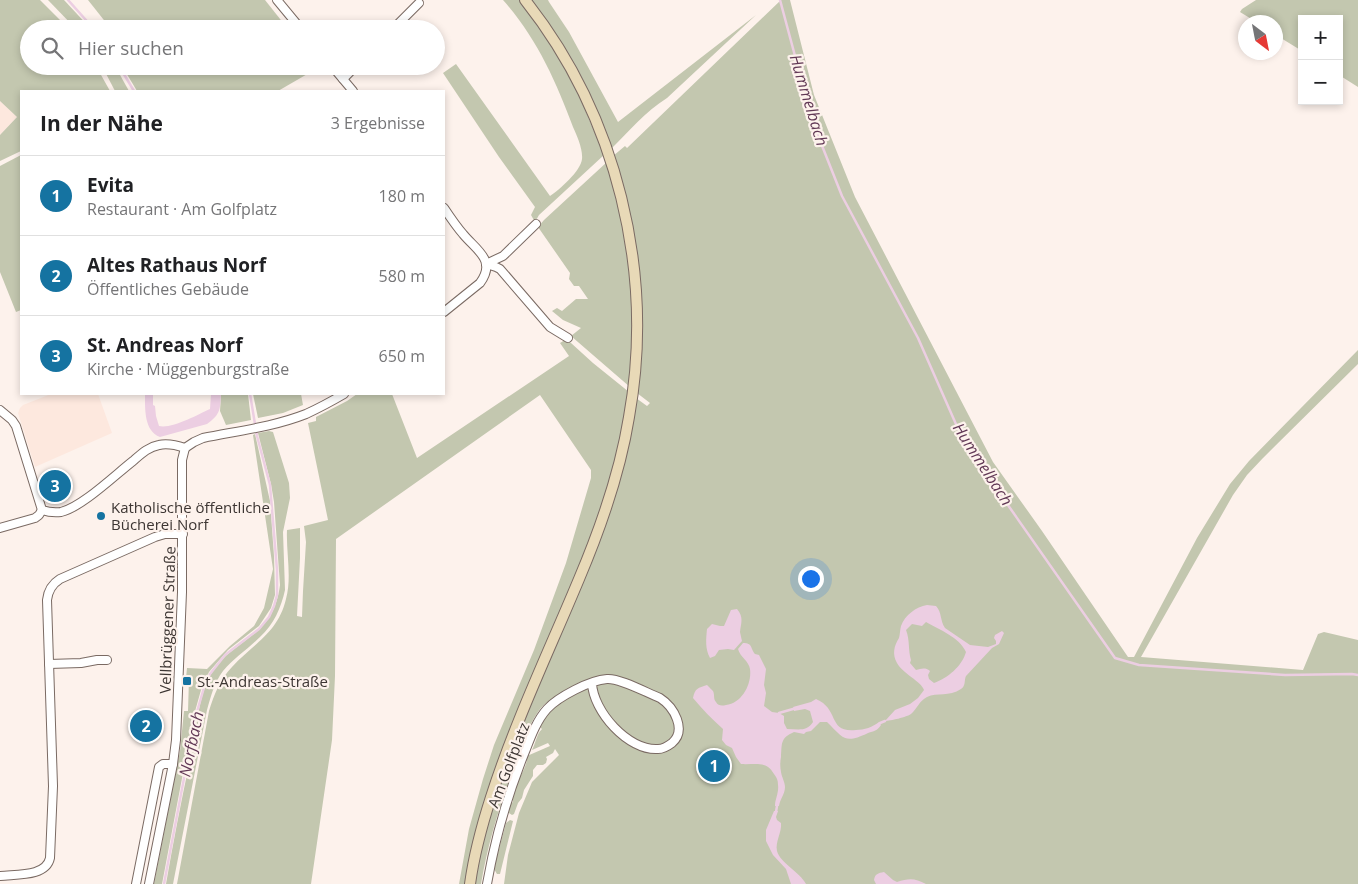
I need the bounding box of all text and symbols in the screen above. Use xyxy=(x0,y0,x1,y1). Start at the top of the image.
north arrow xyxy=(1238,15,1283,60)
map controls xyxy=(1298,15,1343,105)
button: + xyxy=(1298,15,1343,60)
search box xyxy=(20,20,445,75)
icon: search xyxy=(38,34,66,62)
text: Hier suchen xyxy=(78,35,184,61)
water label: Hummelbach xyxy=(785,51,833,149)
button: − xyxy=(1298,60,1343,105)
text: In der Nähe xyxy=(40,109,163,137)
text: 3 Ergebnisse xyxy=(331,112,425,134)
text: Evita xyxy=(87,172,134,198)
text: 1 xyxy=(51,185,61,207)
text: 180 m xyxy=(379,185,425,207)
text: Restaurant · Am Golfplatz xyxy=(87,198,277,220)
text: Altes Rathaus Norf xyxy=(87,252,266,278)
text: 2 xyxy=(51,265,61,287)
text: 580 m xyxy=(379,265,425,287)
text: Öffentliches Gebäude xyxy=(87,278,249,300)
text: St. Andreas Norf xyxy=(87,332,243,358)
text: 3 xyxy=(51,345,61,367)
text: 650 m xyxy=(379,345,425,367)
text: Kirche · Müggenburgstraße xyxy=(87,358,289,380)
water label: Hummelbach xyxy=(948,418,1018,510)
pin: 3 xyxy=(39,467,71,505)
place label: Katholische öffentliche Bücherei Norf xyxy=(111,497,270,534)
marker: Katholische öffentliche Bücherei Norf xyxy=(95,510,107,522)
street label: Vellbrüggener Straße xyxy=(154,546,180,694)
your location xyxy=(798,566,824,592)
place label: St.-Andreas-Straße xyxy=(197,671,328,691)
marker: St.-Andreas-Straße xyxy=(181,675,193,687)
pin: 2 xyxy=(130,707,162,745)
water label: Norfbach xyxy=(173,709,209,779)
street label: Am Golfplatz xyxy=(483,720,533,810)
pin: 1 xyxy=(698,747,730,785)

